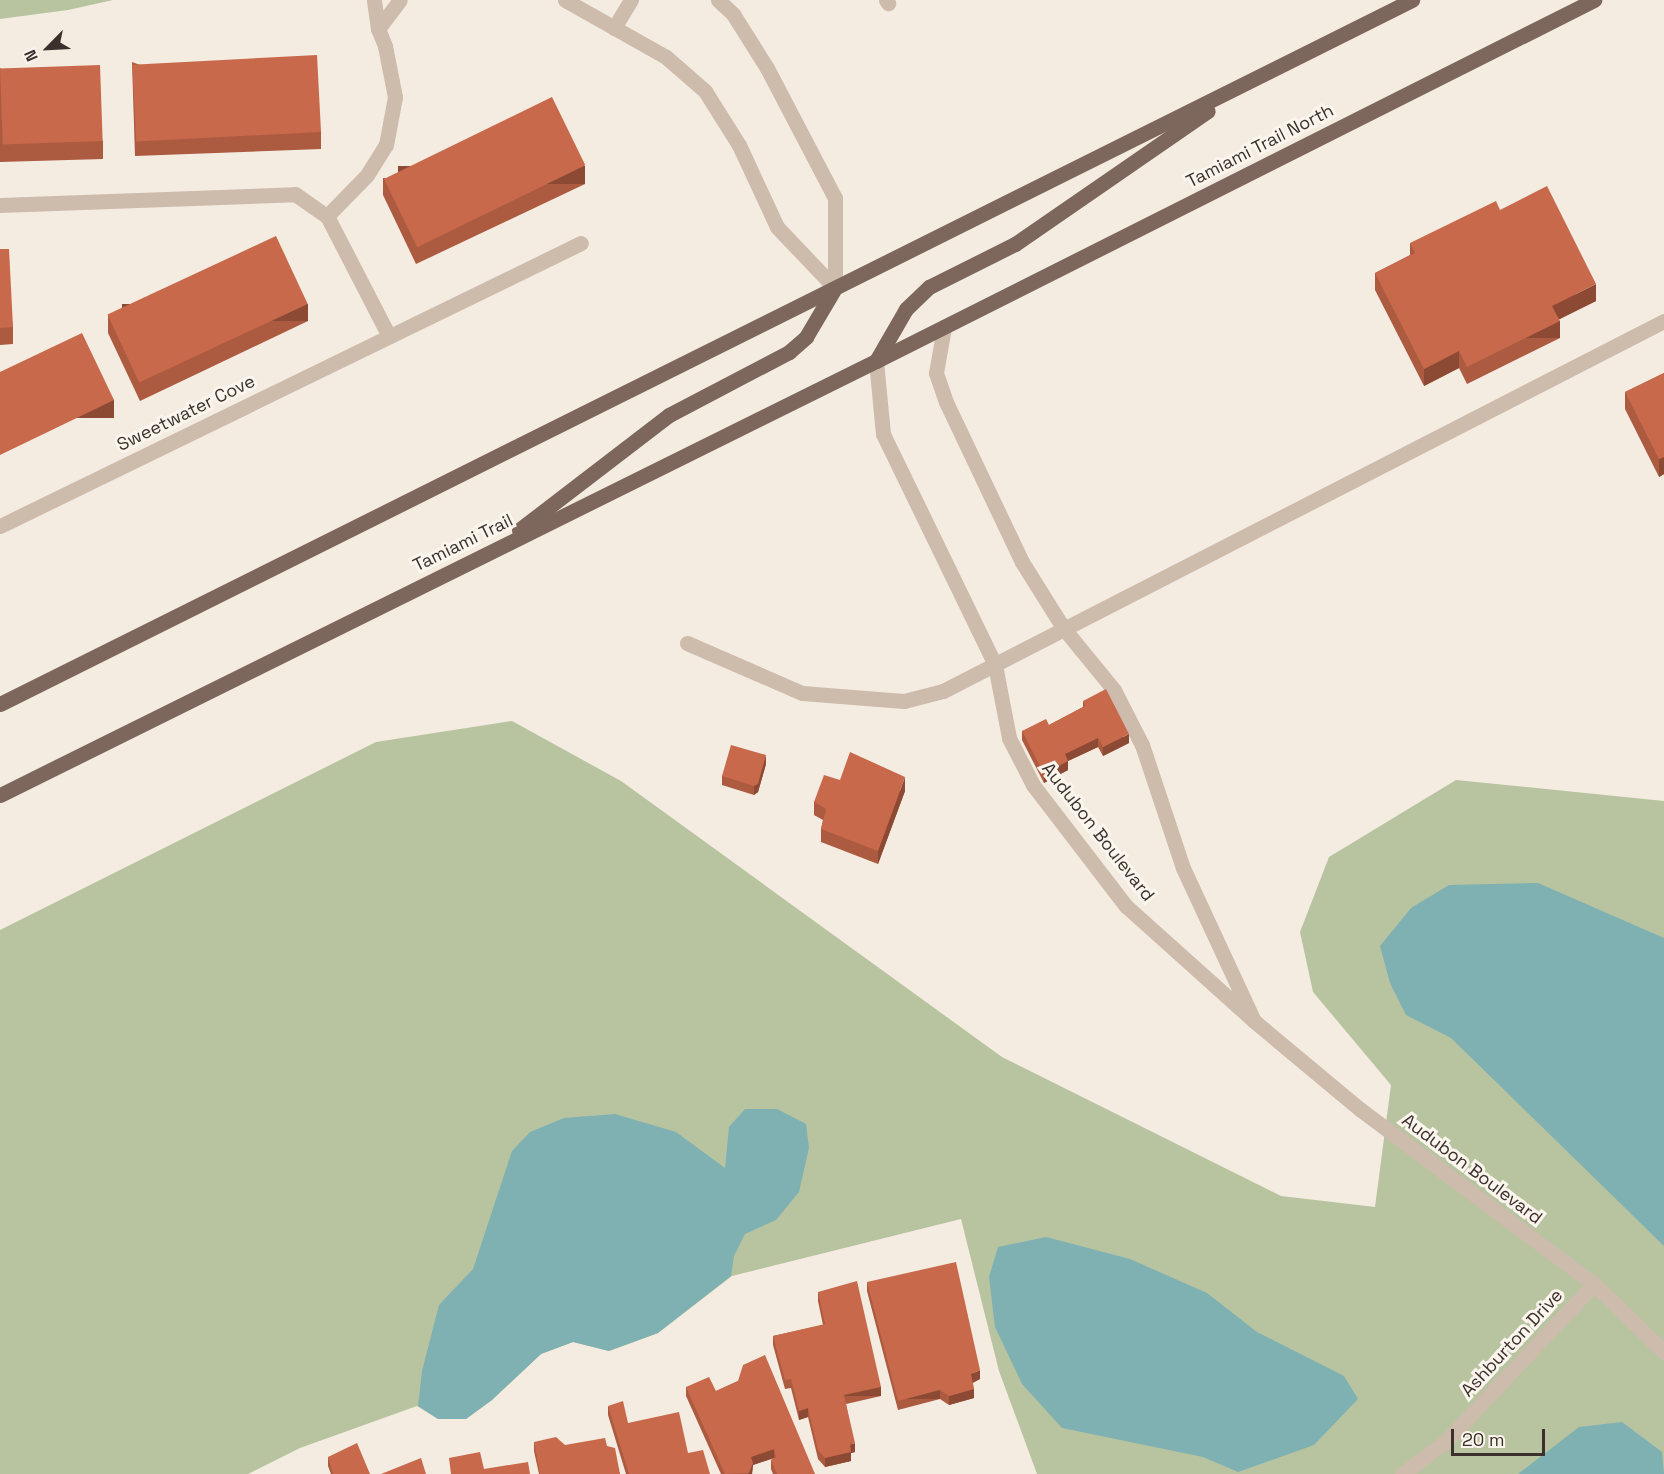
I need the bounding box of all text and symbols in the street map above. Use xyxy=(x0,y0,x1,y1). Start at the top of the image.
north arrow xyxy=(18,18,78,78)
text: N xyxy=(19,46,43,65)
street label: Tamiami Trail North xyxy=(1183,99,1337,193)
street label: Sweetwater Cove xyxy=(113,370,259,456)
street label: Tamiami Trail xyxy=(409,509,517,577)
street label: Audubon Boulevard xyxy=(1037,758,1159,906)
street label: Audubon Boulevard xyxy=(1398,1109,1546,1229)
street label: Ashburton Drive xyxy=(1457,1285,1567,1401)
scale bar xyxy=(1454,1417,1548,1455)
text: 20 m xyxy=(1462,1428,1505,1451)

